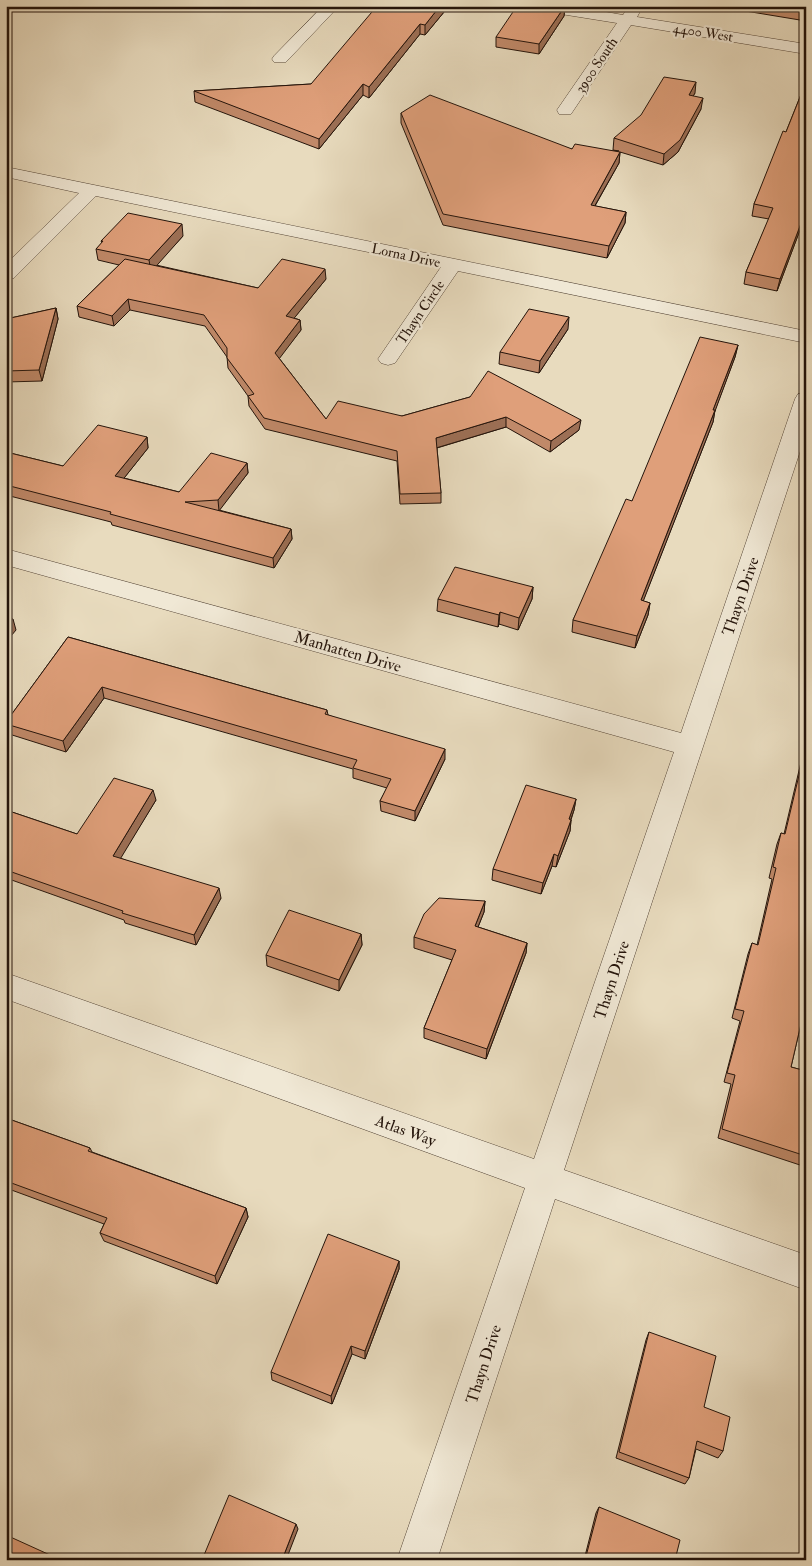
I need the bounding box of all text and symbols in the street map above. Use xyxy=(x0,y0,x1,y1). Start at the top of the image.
street label: 4400 West xyxy=(672,19,735,46)
street label: 3900 South xyxy=(572,34,622,96)
street label: Lorna Drive xyxy=(370,240,442,271)
street label: Thayn Circle xyxy=(393,277,449,348)
street label: Thayn Drive xyxy=(718,554,764,638)
street label: Manhatten Drive xyxy=(292,627,404,677)
street label: Thayn Drive xyxy=(590,938,634,1022)
street label: Atlas Way xyxy=(372,1110,440,1151)
street label: Thayn Drive xyxy=(462,1322,506,1406)

